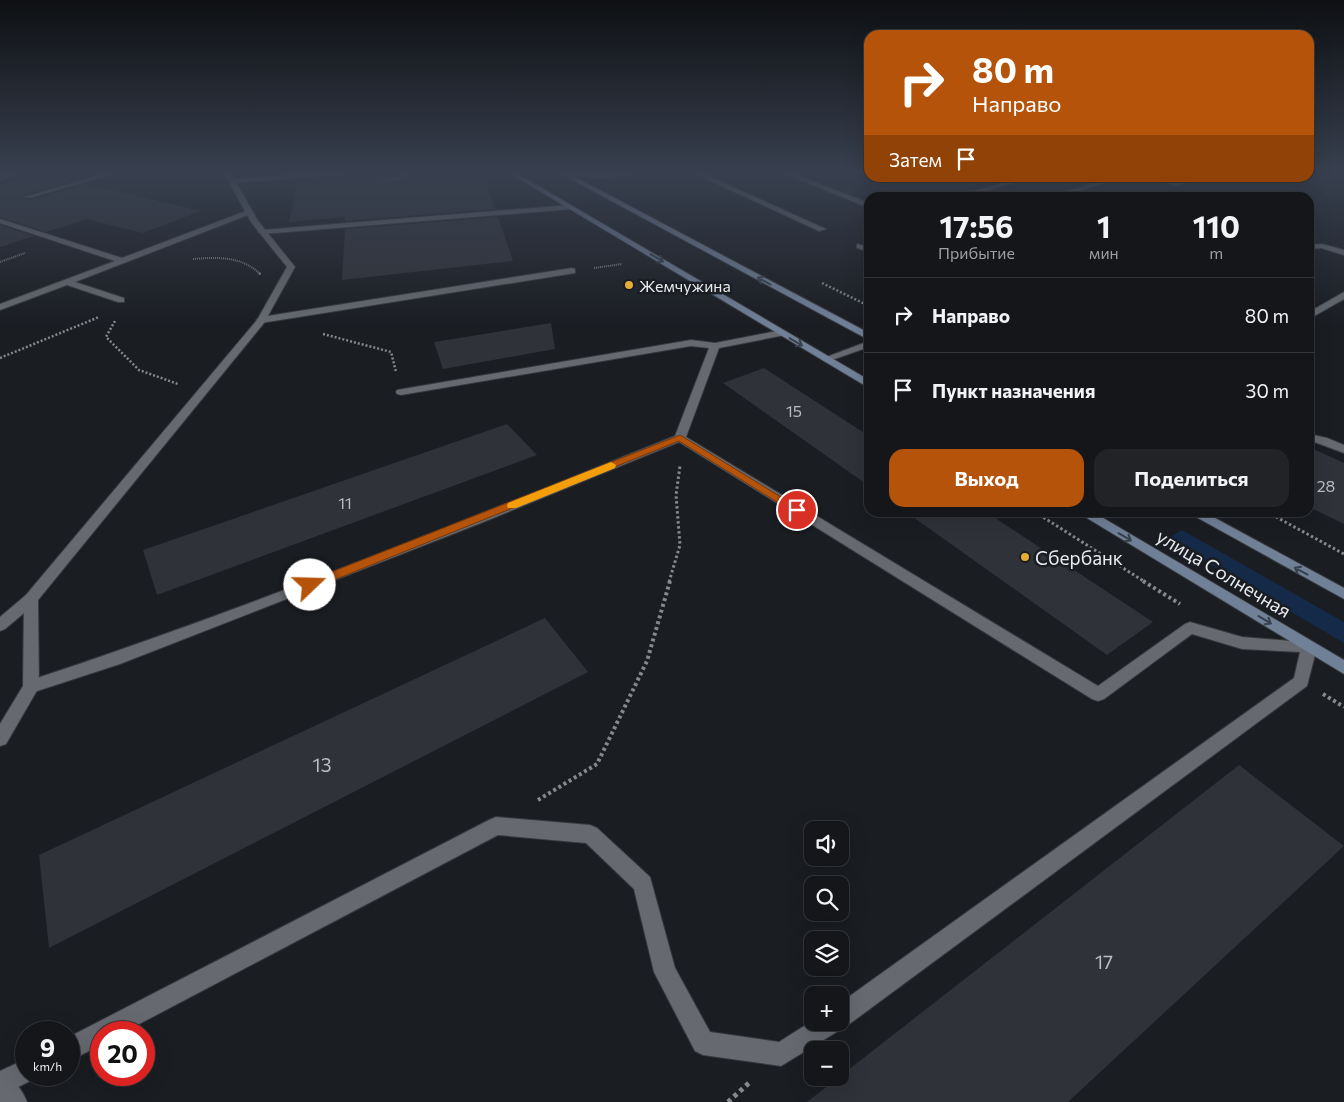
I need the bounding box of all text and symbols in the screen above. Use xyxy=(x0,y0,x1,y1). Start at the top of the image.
text: 80 m xyxy=(972,47,1054,90)
icon: right xyxy=(889,50,954,115)
text: Направо xyxy=(972,90,1062,117)
icon: arrive xyxy=(952,145,980,173)
text: Затем xyxy=(889,148,942,171)
text: 17:56 xyxy=(940,207,1014,244)
text: 1 xyxy=(1097,207,1111,244)
text: 110 xyxy=(1193,207,1240,244)
text: Прибытие xyxy=(938,243,1015,262)
text: мин xyxy=(1089,243,1119,262)
text: m xyxy=(1209,243,1223,262)
one-way arrow xyxy=(649,254,663,264)
place label: Жемчужина xyxy=(639,276,731,295)
one-way arrow xyxy=(757,276,772,285)
marker: Жемчужина xyxy=(623,279,635,291)
icon: right xyxy=(889,301,917,329)
text: Направо xyxy=(932,304,1010,327)
text: 80 m xyxy=(1245,304,1289,327)
one-way arrow xyxy=(789,337,803,347)
icon: arrive xyxy=(889,376,917,404)
text: Пункт назначения xyxy=(932,379,1095,402)
text: 30 m xyxy=(1246,379,1289,402)
house number: 15 xyxy=(786,401,802,420)
button: Выход xyxy=(889,449,1084,507)
button: Поделиться xyxy=(1094,449,1289,507)
house number: 28 xyxy=(1317,476,1335,495)
pin xyxy=(776,489,818,531)
house number: 11 xyxy=(338,493,352,512)
icon: arrive xyxy=(783,496,811,524)
street label: улица Солнечная xyxy=(1153,524,1295,622)
one-way arrow xyxy=(1118,533,1132,543)
place label: Сбербанк xyxy=(1035,546,1123,569)
marker: Сбербанк xyxy=(1019,551,1031,563)
position arrow xyxy=(283,558,335,610)
one-way arrow xyxy=(1294,566,1309,575)
one-way arrow xyxy=(1257,616,1271,626)
house number: 13 xyxy=(313,753,331,776)
map controls xyxy=(804,821,849,1086)
button: sound xyxy=(804,821,849,866)
button: search xyxy=(804,876,849,921)
button: layers xyxy=(804,931,849,976)
house number: 17 xyxy=(1095,950,1113,973)
button: + xyxy=(804,986,849,1031)
speed limit sign: 20 xyxy=(90,1021,155,1086)
text: 9 xyxy=(40,1032,55,1062)
button: − xyxy=(804,1041,849,1086)
text: km/h xyxy=(33,1059,62,1073)

